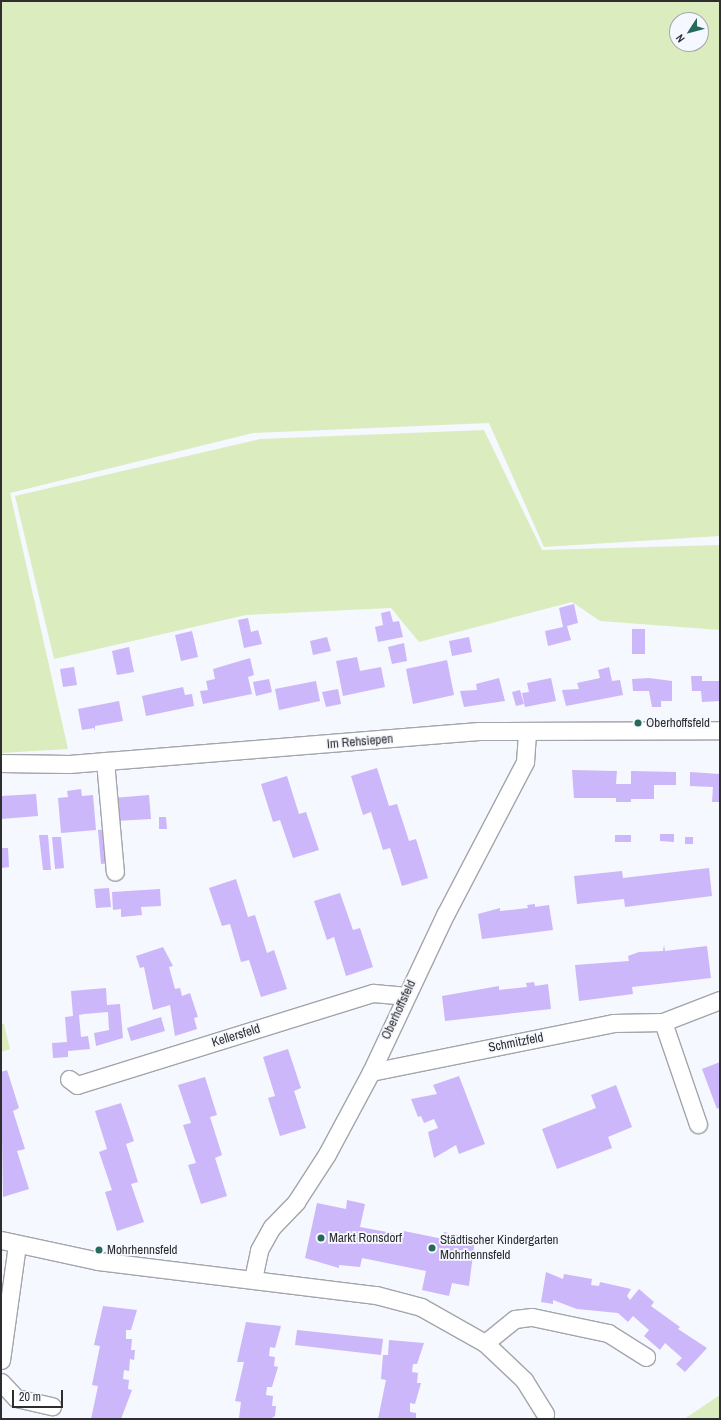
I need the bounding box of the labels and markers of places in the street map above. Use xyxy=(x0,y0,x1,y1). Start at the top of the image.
place label: Oberhoffsfeld xyxy=(646,715,710,731)
marker: Oberhoffsfeld xyxy=(633,718,643,728)
place label: Markt Ronsdorf xyxy=(329,1230,402,1246)
marker: Markt Ronsdorf xyxy=(316,1233,326,1243)
place label: Städtischer Kindergarten Mohrhennsfeld xyxy=(440,1233,559,1264)
place label: Mohrhennsfeld xyxy=(107,1242,178,1258)
marker: Städtischer Kindergarten Mohrhennsfeld xyxy=(427,1243,437,1253)
marker: Mohrhennsfeld xyxy=(94,1245,104,1255)

